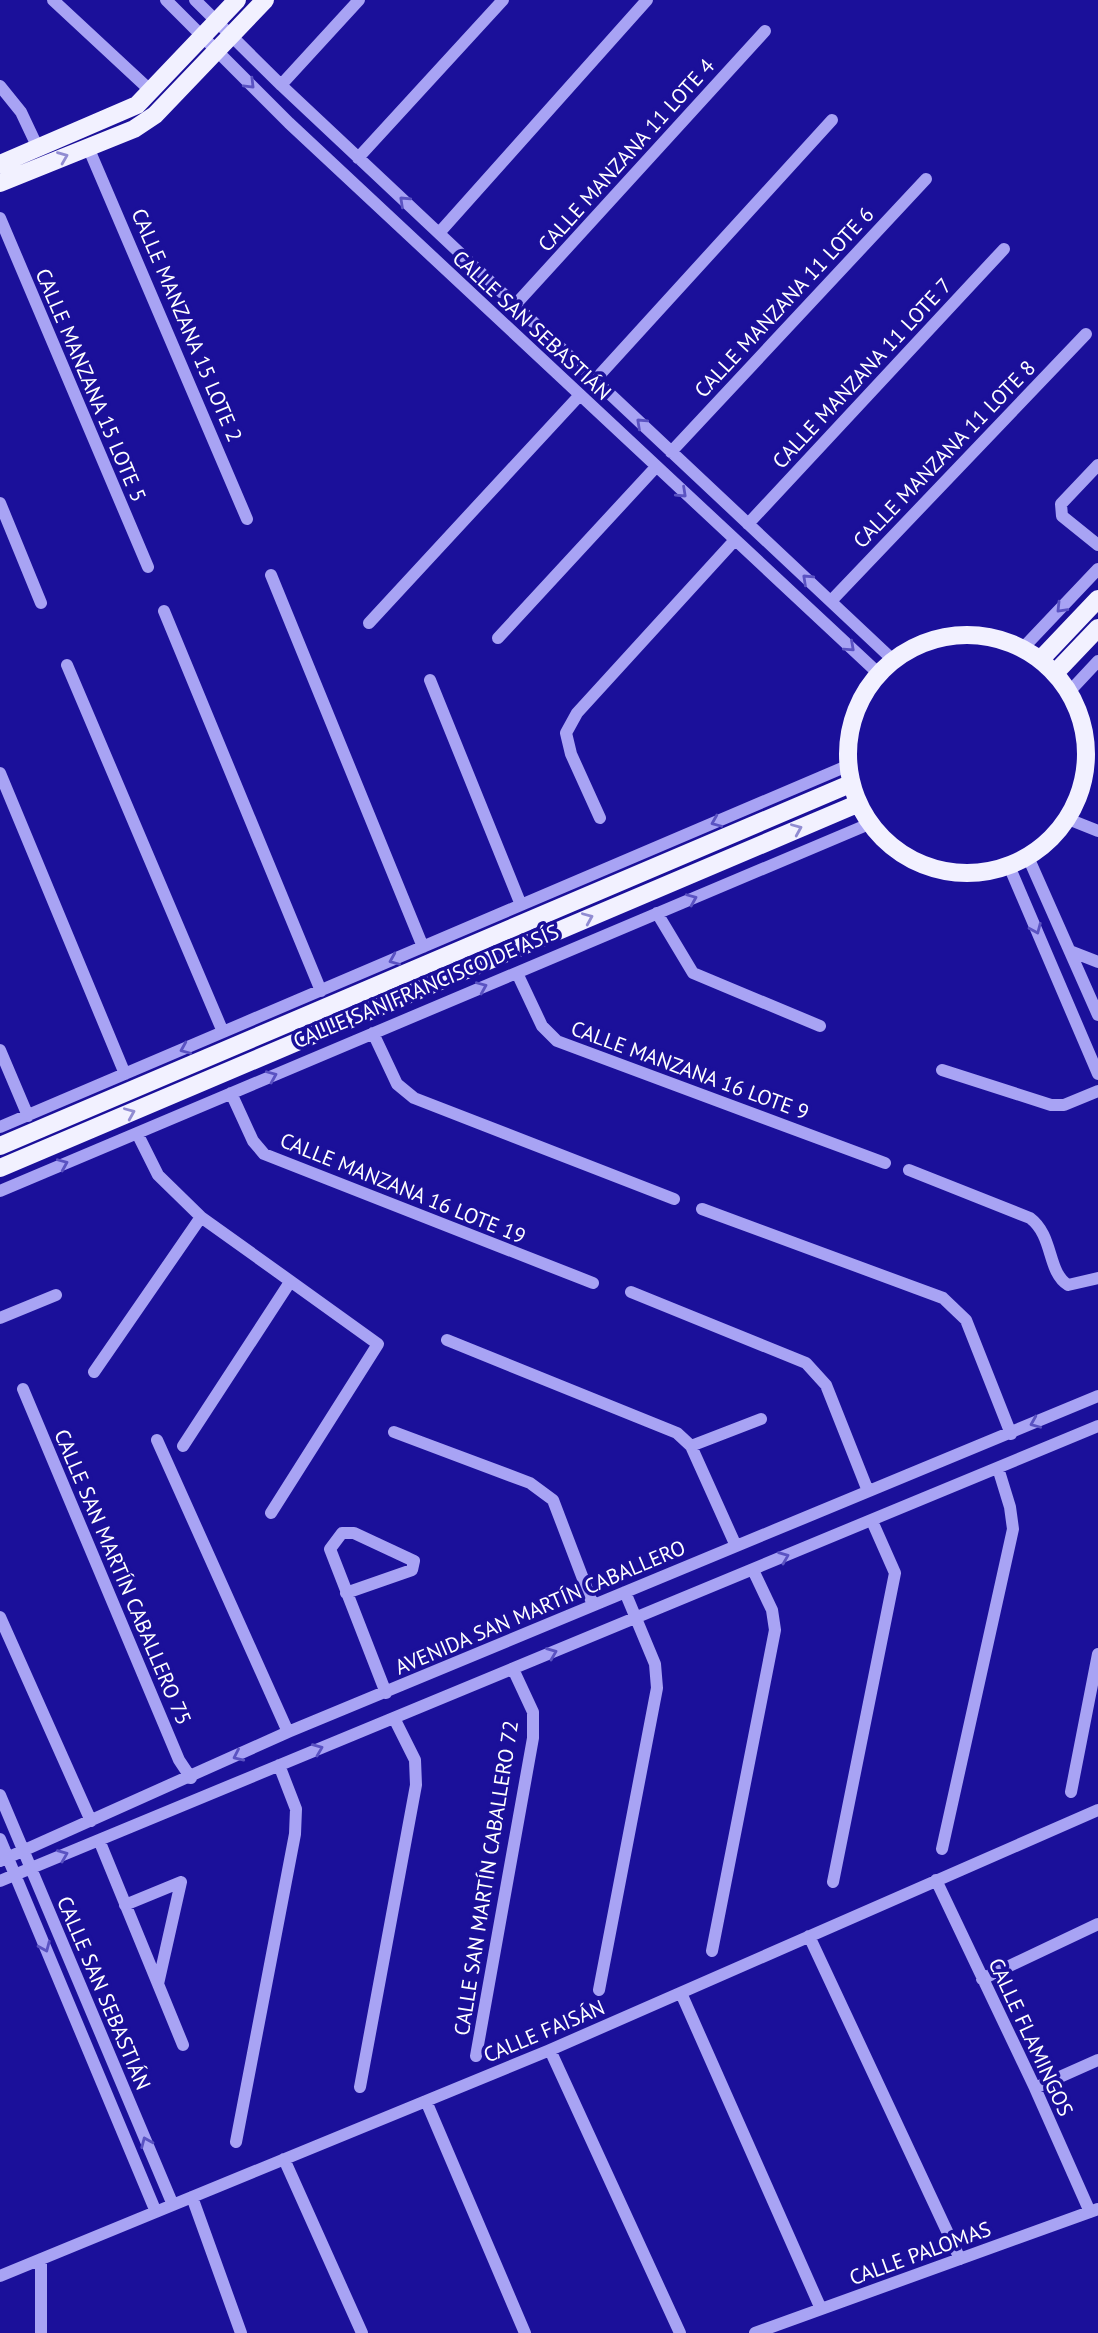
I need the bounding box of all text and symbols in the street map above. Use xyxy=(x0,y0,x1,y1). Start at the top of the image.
street label: CALLE MANZANA 11 LOTE 4 xyxy=(532,53,720,257)
one-way arrow xyxy=(242,76,254,88)
one-way arrow xyxy=(56,151,68,165)
one-way arrow xyxy=(399,196,412,209)
street label: CALLE MANZANA 11 LOTE 6 xyxy=(689,201,879,403)
street label: CALLE MANZANA 15 LOTE 2 xyxy=(126,204,248,446)
street label: CALLE SAN SEBASTIÁN xyxy=(447,244,617,406)
street label: CALLE MANZANA 15 LOTE 5 xyxy=(30,264,152,506)
street label: CALLE MANZANA 11 LOTE 7 xyxy=(767,272,957,474)
street label: CALLE MANZANA 11 LOTE 8 xyxy=(847,354,1041,554)
one-way arrow xyxy=(636,419,649,432)
one-way arrow xyxy=(674,484,687,497)
one-way arrow xyxy=(802,575,815,587)
one-way arrow xyxy=(1056,600,1069,613)
one-way arrow xyxy=(842,639,855,651)
one-way arrow xyxy=(711,814,724,828)
one-way arrow xyxy=(791,824,803,838)
one-way arrow xyxy=(684,893,697,907)
one-way arrow xyxy=(581,913,593,927)
street label: CALLE SAN FRANCISCO DE ASÍS xyxy=(289,918,563,1054)
one-way arrow xyxy=(1028,922,1042,934)
one-way arrow xyxy=(389,951,401,965)
one-way arrow xyxy=(475,982,487,996)
street label: CALLE MANZANA 16 LOTE 9 xyxy=(567,1014,813,1126)
one-way arrow xyxy=(180,1040,192,1054)
one-way arrow xyxy=(265,1070,278,1084)
one-way arrow xyxy=(124,1107,136,1121)
street label: CALLE MANZANA 16 LOTE 19 xyxy=(276,1126,530,1250)
one-way arrow xyxy=(56,1159,68,1173)
one-way arrow xyxy=(1030,1415,1043,1429)
street label: CALLE SAN MARTÍN CABALLERO 75 xyxy=(48,1425,198,1729)
street label: AVENIDA SAN MARTÍN CABALLERO xyxy=(391,1533,689,1681)
one-way arrow xyxy=(777,1551,790,1565)
one-way arrow xyxy=(545,1648,557,1662)
street label: CALLE SAN MARTÍN CABALLERO 72 xyxy=(448,1718,524,2038)
one-way arrow xyxy=(311,1743,324,1757)
one-way arrow xyxy=(232,1748,245,1762)
one-way arrow xyxy=(56,1849,68,1863)
street label: CALLE SAN SEBASTIÁN xyxy=(51,1892,157,2094)
one-way arrow xyxy=(37,1940,51,1952)
street label: CALLE FLAMINGOS xyxy=(982,1954,1080,2120)
street label: CALLE FAISÁN xyxy=(479,1993,609,2069)
one-way arrow xyxy=(141,2137,155,2149)
street label: CALLE PALOMAS xyxy=(845,2215,995,2291)

